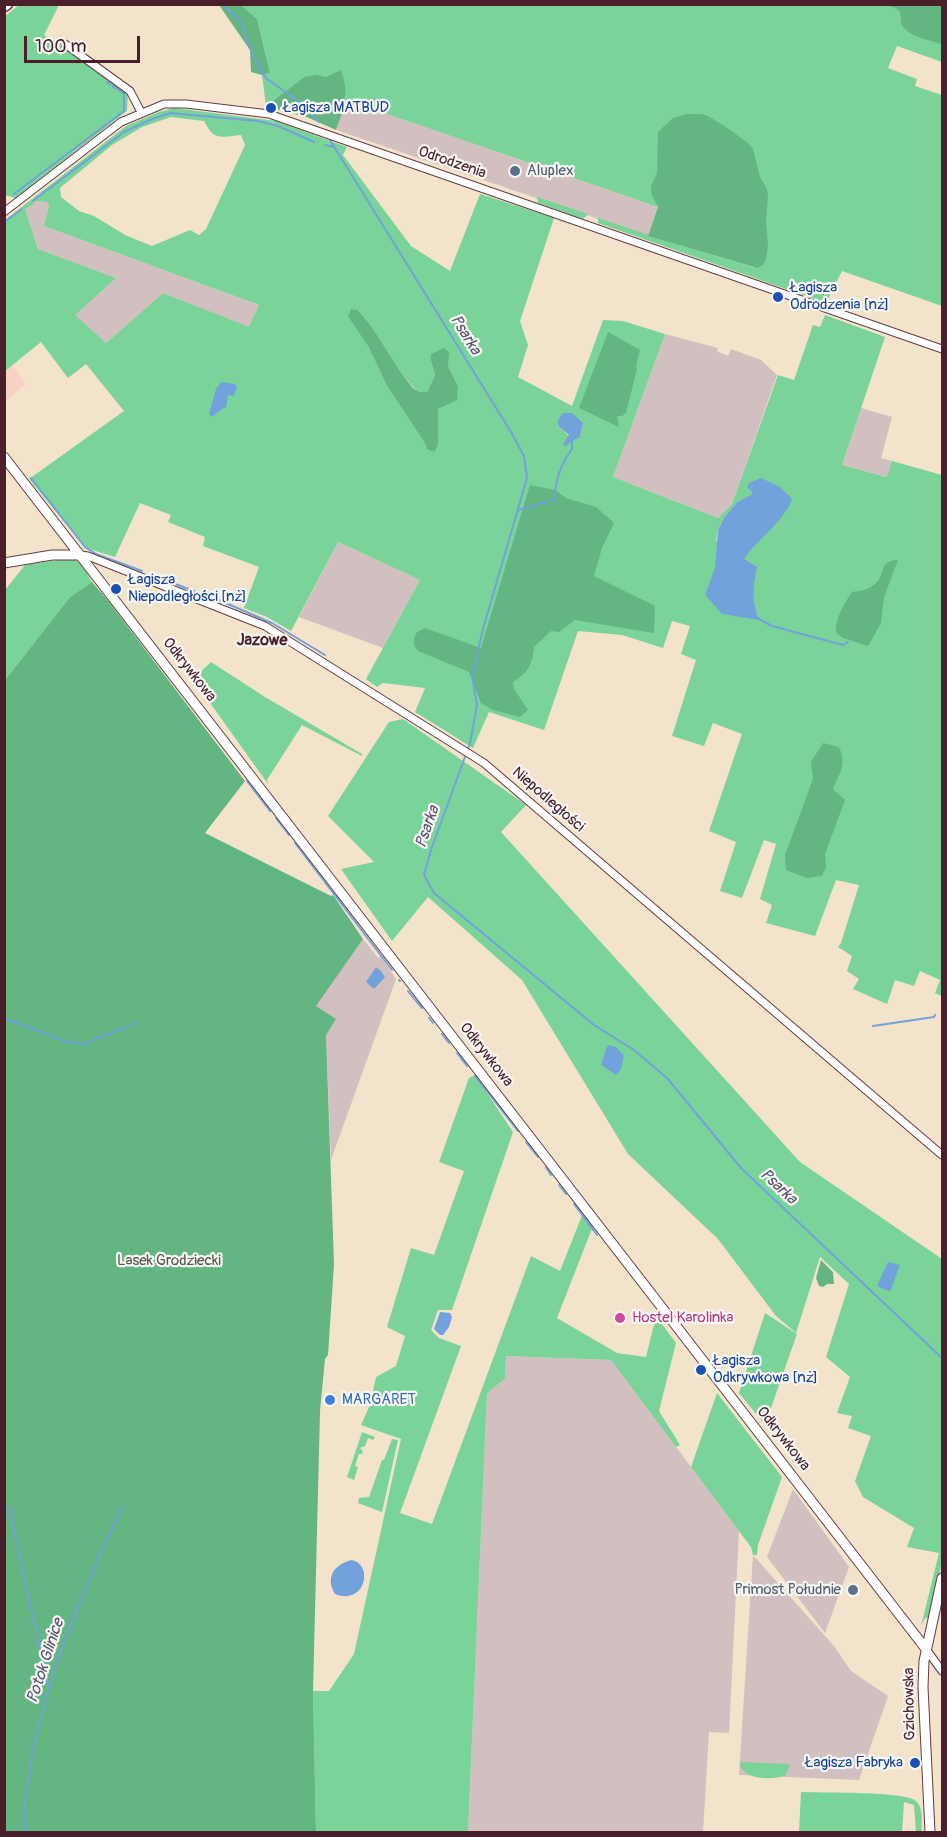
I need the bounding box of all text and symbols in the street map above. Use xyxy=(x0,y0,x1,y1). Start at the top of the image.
scale bar xyxy=(27,24,142,62)
text: 100 m xyxy=(35,35,87,58)
place label: Łagisza MATBUD xyxy=(283,99,389,117)
marker: Łagisza MATBUD xyxy=(264,101,278,115)
street label: Odrodzenia xyxy=(416,143,488,183)
place label: Aluplex xyxy=(527,162,573,180)
marker: Aluplex xyxy=(508,164,522,178)
place label: Łagisza Odrodzenia [nż] xyxy=(790,279,889,314)
marker: Łagisza Odrodzenia [nż] xyxy=(771,290,785,304)
water label: Psarka xyxy=(445,312,485,358)
place label: Łagisza Niepodległości [nż] xyxy=(128,571,247,606)
marker: Łagisza Niepodległości [nż] xyxy=(109,582,123,596)
district label: Jazowe xyxy=(237,631,287,651)
street label: Odkrywkowa xyxy=(158,634,220,706)
street label: Niepodległości xyxy=(508,764,588,836)
water label: Psarka xyxy=(412,803,444,851)
street label: Odkrywkowa xyxy=(455,1019,517,1091)
water label: Psarka xyxy=(756,1165,800,1209)
park label: Lasek Grodziecki xyxy=(117,1252,221,1270)
place label: Hostel Karolinka xyxy=(632,1309,733,1327)
marker: Hostel Karolinka xyxy=(613,1311,627,1325)
place label: Łagisza Odkrywkowa [nż] xyxy=(713,1352,818,1387)
marker: Łagisza Odkrywkowa [nż] xyxy=(694,1363,708,1377)
place label: MARGARET xyxy=(342,1391,416,1409)
marker: MARGARET xyxy=(323,1393,337,1407)
street label: Odkrywkowa xyxy=(752,1403,814,1475)
place label: Primost Południe xyxy=(734,1581,841,1599)
marker: Primost Południe xyxy=(846,1583,860,1597)
water label: Potok Glinice xyxy=(23,1616,69,1706)
street label: Gzichowska xyxy=(900,1667,920,1741)
place label: Łagisza Fabryka xyxy=(805,1754,903,1772)
marker: Łagisza Fabryka xyxy=(908,1756,922,1770)

